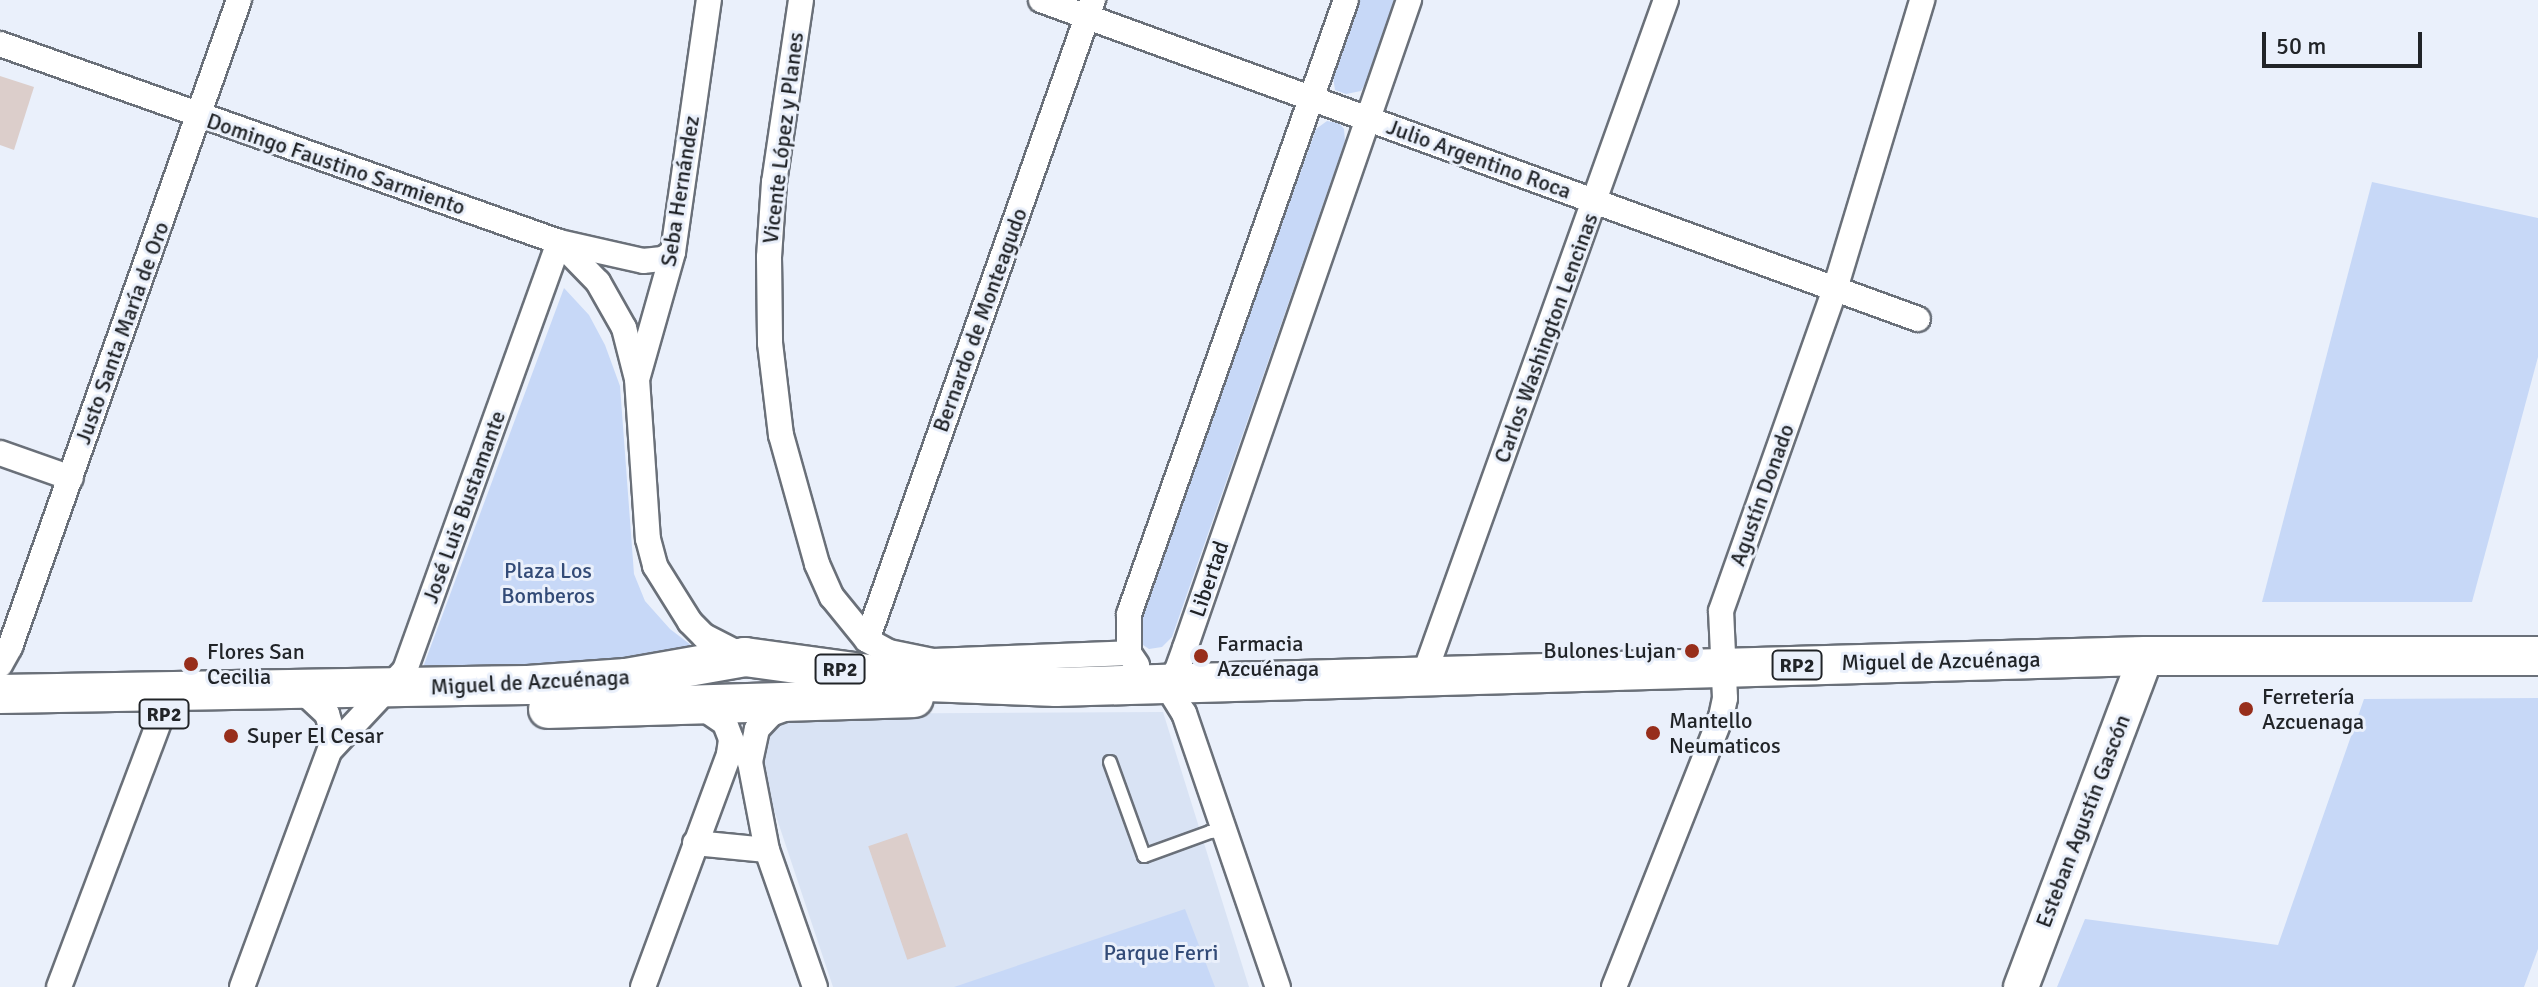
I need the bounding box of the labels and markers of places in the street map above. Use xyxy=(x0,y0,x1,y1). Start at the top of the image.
place label: Farmacia Azcuénaga xyxy=(1217,630,1319,682)
place label: Flores San Cecilia xyxy=(207,638,305,690)
place label: Bulones Lujan xyxy=(1543,638,1676,664)
marker: Bulones Lujan xyxy=(1683,642,1701,660)
marker: Farmacia Azcuénaga xyxy=(1192,647,1210,665)
marker: Flores San Cecilia xyxy=(182,655,200,673)
place label: Ferretería Azcuenaga xyxy=(2262,683,2364,734)
marker: Ferretería Azcuenaga xyxy=(2237,700,2255,718)
place label: Mantello Neumaticos xyxy=(1669,707,1781,758)
place label: Super El Cesar xyxy=(247,723,384,749)
marker: Mantello Neumaticos xyxy=(1644,724,1662,742)
marker: Super El Cesar xyxy=(222,727,240,745)

